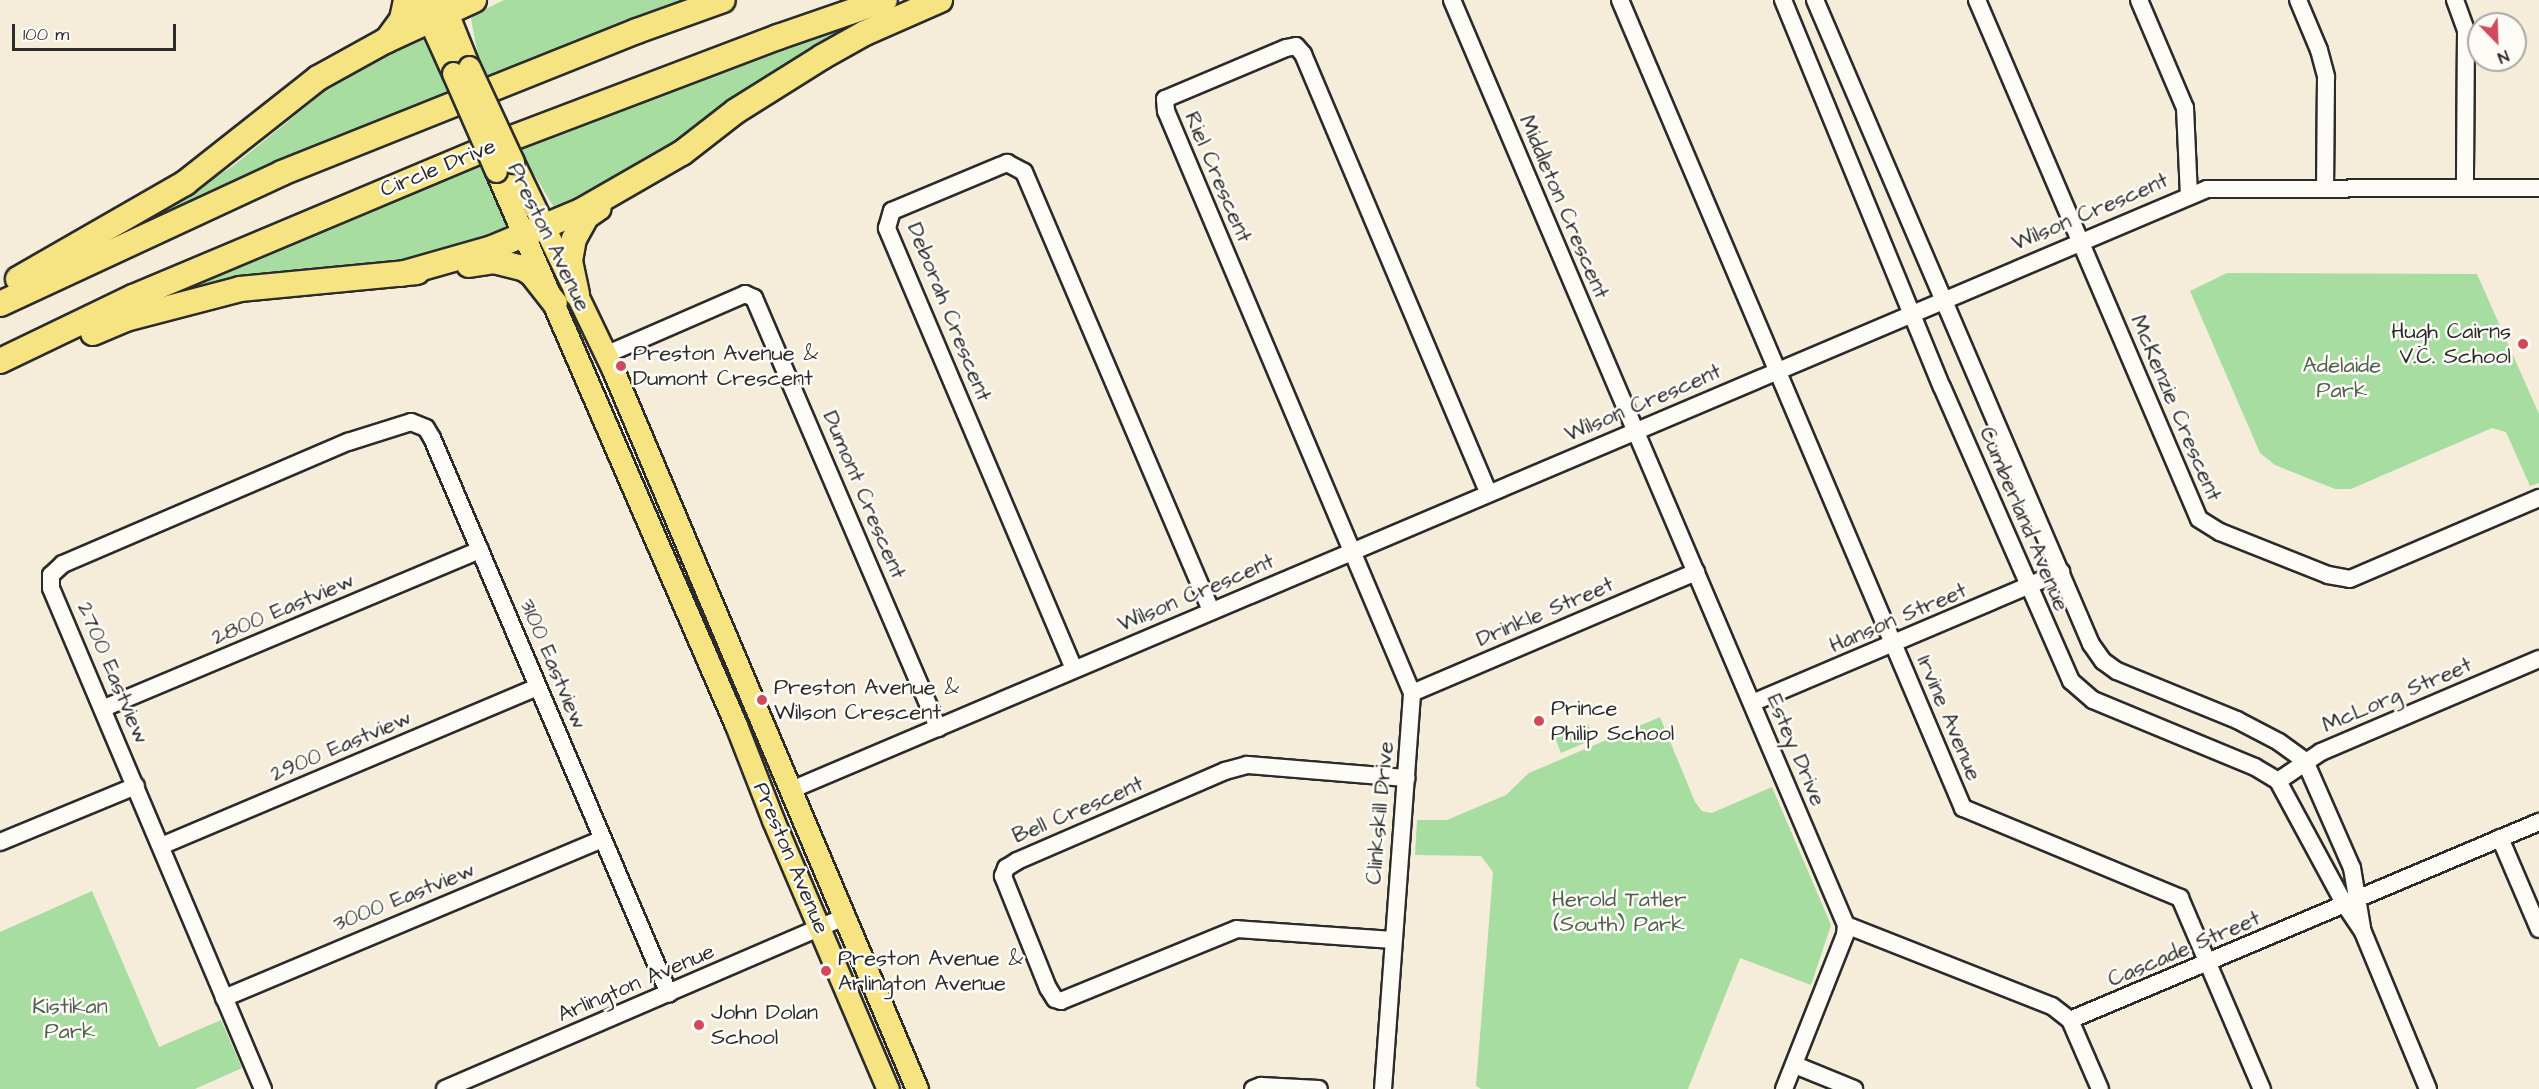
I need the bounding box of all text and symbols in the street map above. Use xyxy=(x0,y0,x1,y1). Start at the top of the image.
scale bar xyxy=(15,12,178,50)
north arrow xyxy=(2467,12,2527,72)
text: 100 m xyxy=(23,22,69,47)
text: N xyxy=(2494,45,2512,69)
street label: Riel Crescent xyxy=(1179,108,1257,246)
street label: Middleton Crescent xyxy=(1513,111,1615,303)
street label: Circle Drive xyxy=(376,133,500,203)
street label: Preston Avenue xyxy=(502,159,596,315)
street label: Wilson Crescent xyxy=(2008,167,2172,257)
street label: Deborah Crescent xyxy=(901,219,997,405)
street label: McKenzie Crescent xyxy=(2125,311,2227,505)
place label: Hugh Cairns V.C. School xyxy=(2391,318,2511,370)
marker: Hugh Cairns V.C. School xyxy=(2516,337,2530,351)
place label: Preston Avenue & Dumont Crescent xyxy=(633,340,818,392)
park label: Adelaide Park xyxy=(2303,352,2381,404)
street label: Wilson Crescent xyxy=(1561,358,1725,448)
marker: Preston Avenue & Dumont Crescent xyxy=(614,359,628,373)
street label: Dumont Crescent xyxy=(817,407,911,583)
street label: Cumberland Avenue xyxy=(1973,423,2075,615)
street label: Wilson Crescent xyxy=(1114,548,1278,638)
street label: 2800 Eastview xyxy=(208,567,358,651)
street label: Drinkle Street xyxy=(1473,571,1617,653)
street label: Hanson Street xyxy=(1825,577,1971,659)
street label: 3100 Eastview xyxy=(514,595,592,733)
street label: 2700 Eastview xyxy=(71,598,155,748)
street label: Irvine Avenue xyxy=(1911,651,1987,785)
street label: McLorg Street xyxy=(2318,652,2476,738)
place label: Preston Avenue & Wilson Crescent xyxy=(774,674,959,726)
street label: Estey Drive xyxy=(1761,690,1831,810)
marker: Preston Avenue & Wilson Crescent xyxy=(755,693,769,707)
place label: Prince Philip School xyxy=(1551,695,1674,746)
street label: 2900 Eastview xyxy=(267,704,415,788)
marker: Prince Philip School xyxy=(1532,714,1546,728)
street label: Clinkskill Drive xyxy=(1361,740,1399,886)
street label: Bell Crescent xyxy=(1009,771,1147,849)
street label: Preston Avenue xyxy=(747,778,835,938)
street label: 3000 Eastview xyxy=(329,857,479,937)
park label: Herold Tatler (South) Park xyxy=(1552,886,1686,938)
street label: Cascade Street xyxy=(2104,905,2264,993)
street label: Arlington Avenue xyxy=(554,938,718,1028)
place label: Preston Avenue & Arlington Avenue xyxy=(838,945,1023,996)
marker: Preston Avenue & Arlington Avenue xyxy=(819,964,833,978)
park label: Kistikan Park xyxy=(32,993,108,1044)
place label: John Dolan School xyxy=(711,999,818,1050)
marker: John Dolan School xyxy=(692,1018,706,1032)

